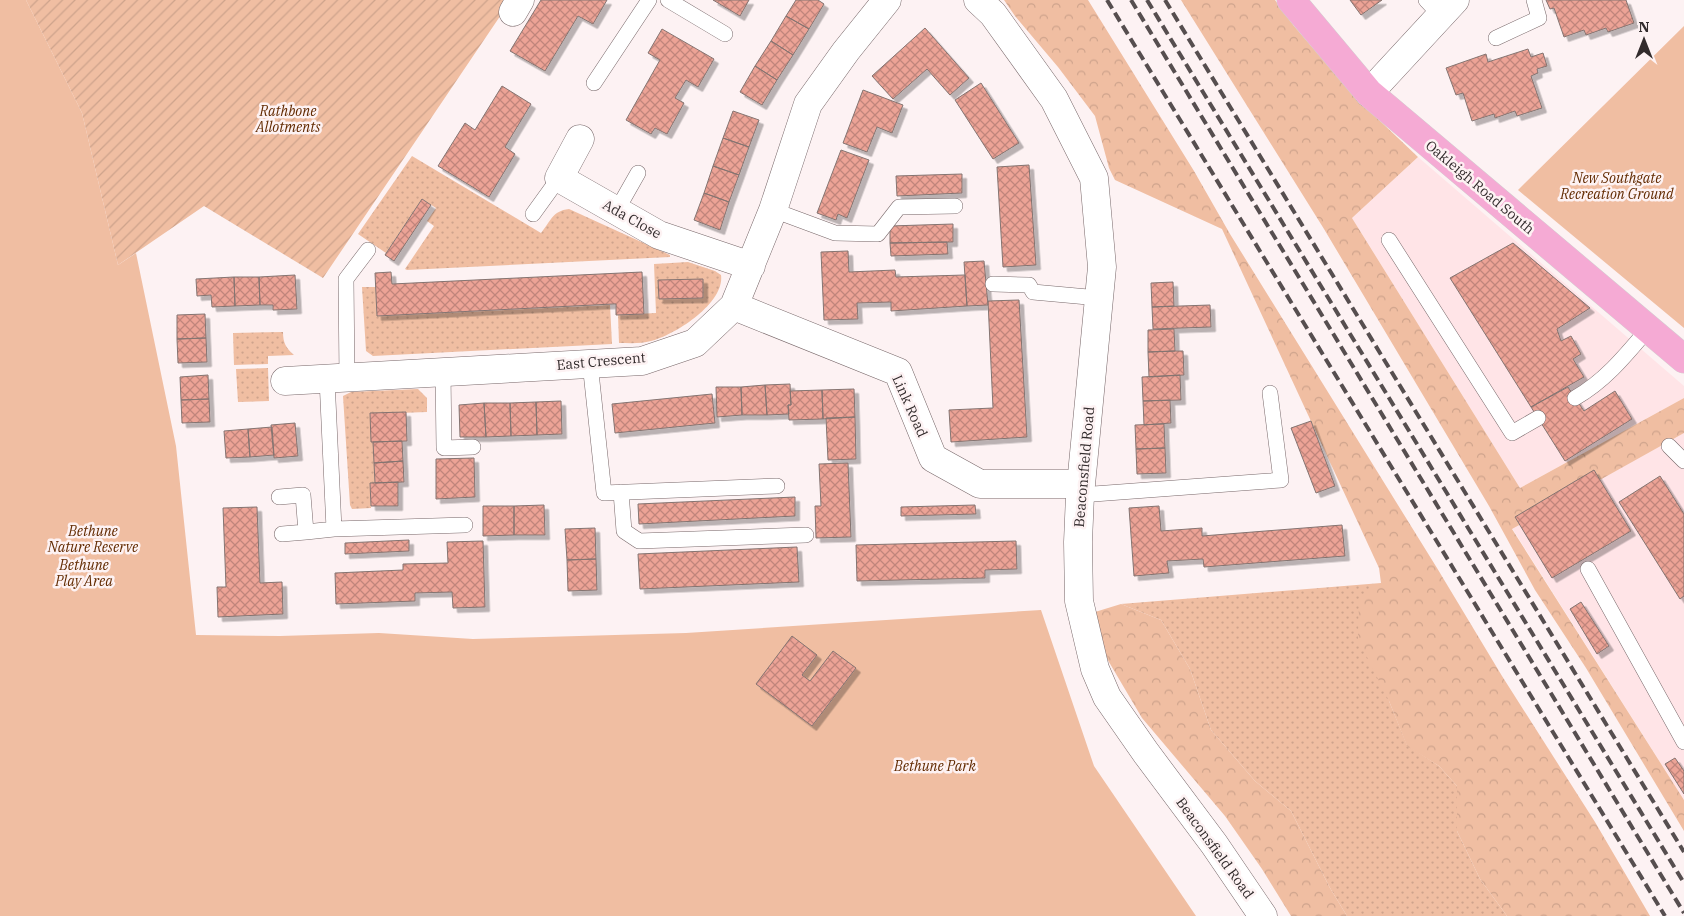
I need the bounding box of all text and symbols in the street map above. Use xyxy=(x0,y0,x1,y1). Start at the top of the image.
north arrow xyxy=(1619,15,1669,65)
text: N xyxy=(1638,18,1650,36)
park label: Rathbone Allotments xyxy=(255,102,321,136)
street label: Oakleigh Road South xyxy=(1422,136,1538,238)
park label: New Southgate Recreation Ground xyxy=(1559,169,1674,203)
street label: Ada Close xyxy=(599,196,665,242)
street label: East Crescent xyxy=(556,348,646,374)
street label: Link Road xyxy=(888,372,932,440)
street label: Beaconsfield Road xyxy=(1070,405,1098,528)
park label: Bethune Nature Reserve xyxy=(47,522,139,556)
park label: Bethune Play Area xyxy=(54,556,113,590)
park label: Bethune Park xyxy=(893,757,976,775)
street label: Beaconsfield Road xyxy=(1172,794,1258,903)

